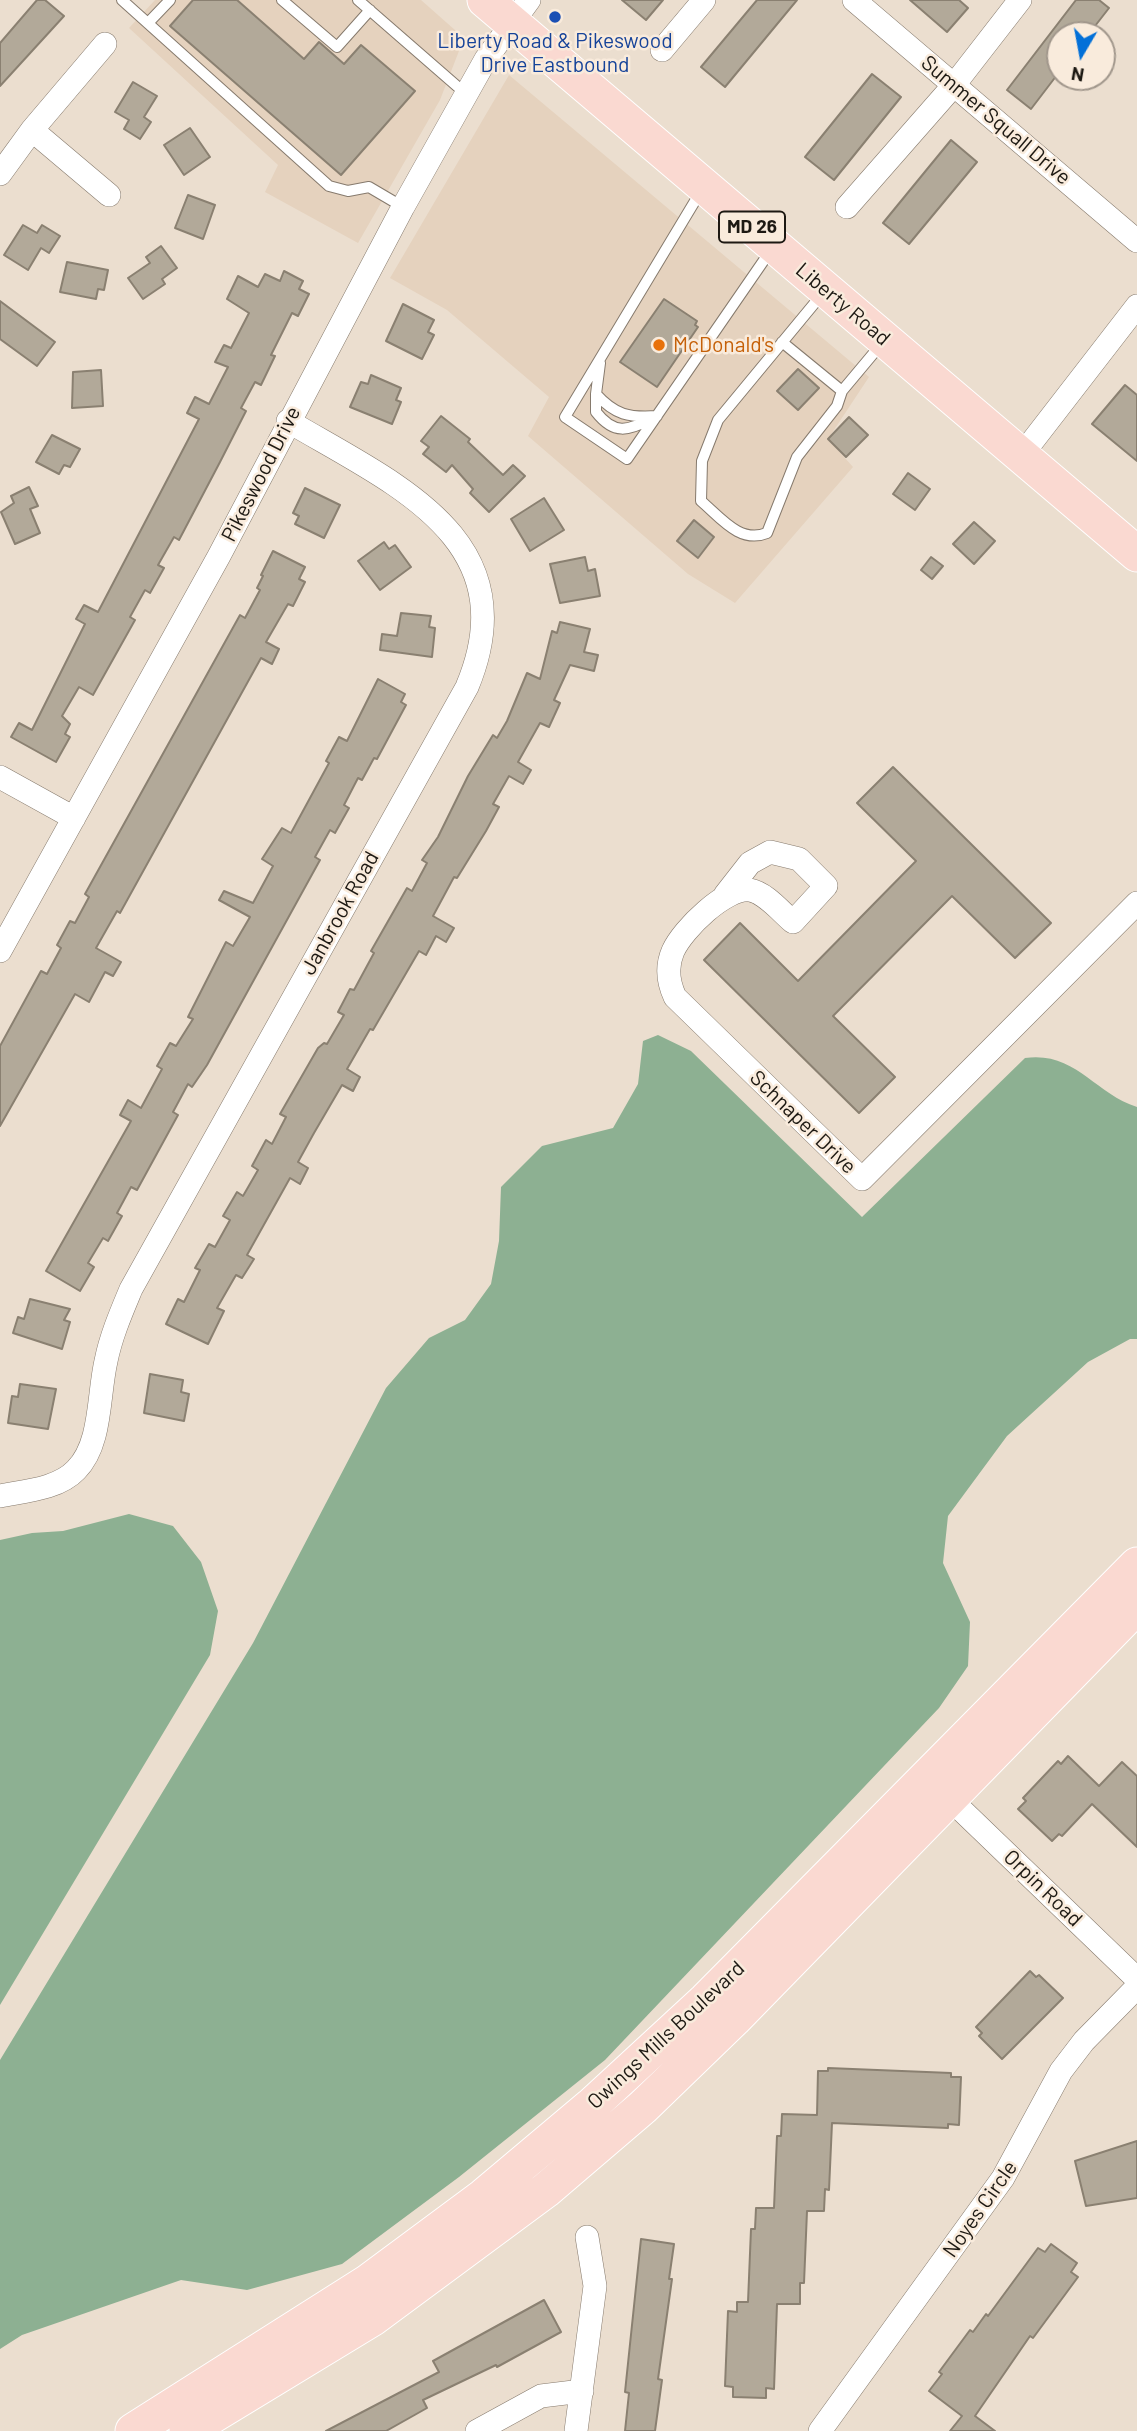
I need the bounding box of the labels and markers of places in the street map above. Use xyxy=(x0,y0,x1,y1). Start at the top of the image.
marker: Liberty Road & Pikeswood Drive Eastbound xyxy=(547,9,563,25)
place label: Liberty Road & Pikeswood Drive Eastbound xyxy=(437,28,673,78)
place label: McDonald's xyxy=(673,332,774,358)
marker: McDonald's xyxy=(651,337,667,353)

